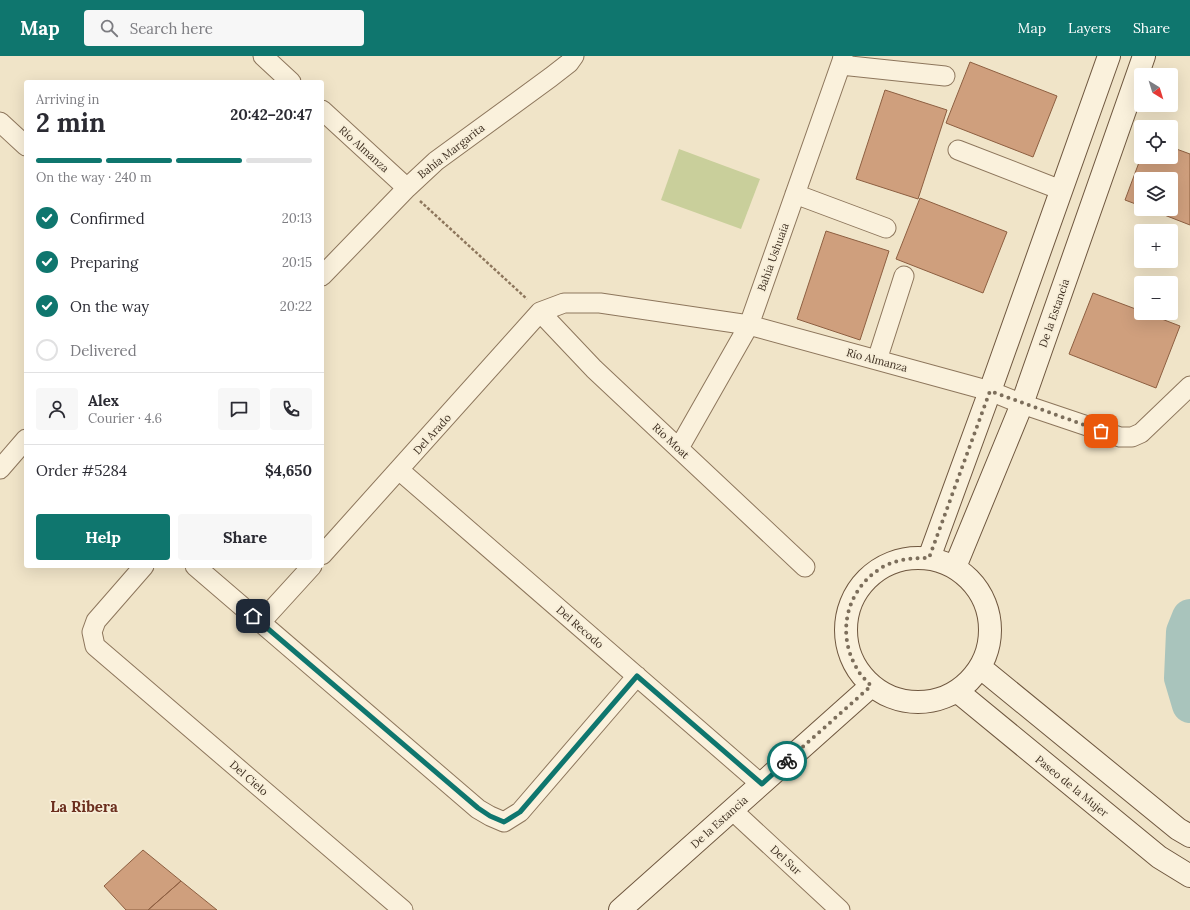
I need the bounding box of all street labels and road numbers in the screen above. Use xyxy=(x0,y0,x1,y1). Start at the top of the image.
street label: Bahía Margarita xyxy=(415,120,487,181)
street label: Río Almanza xyxy=(336,123,392,175)
street label: Bahía Ushuaia xyxy=(754,221,792,293)
street label: De la Estancia xyxy=(1036,276,1072,349)
street label: Río Almanza xyxy=(845,345,909,375)
street label: Del Arado xyxy=(410,411,454,457)
street label: Rio Moat xyxy=(650,420,693,462)
street label: Del Recodo xyxy=(554,603,606,651)
street label: Paseo de la Mujer xyxy=(1033,752,1111,820)
street label: Del Cielo xyxy=(227,758,271,798)
street label: De la Estancia xyxy=(688,793,751,851)
street label: Del Sur xyxy=(767,842,805,878)

